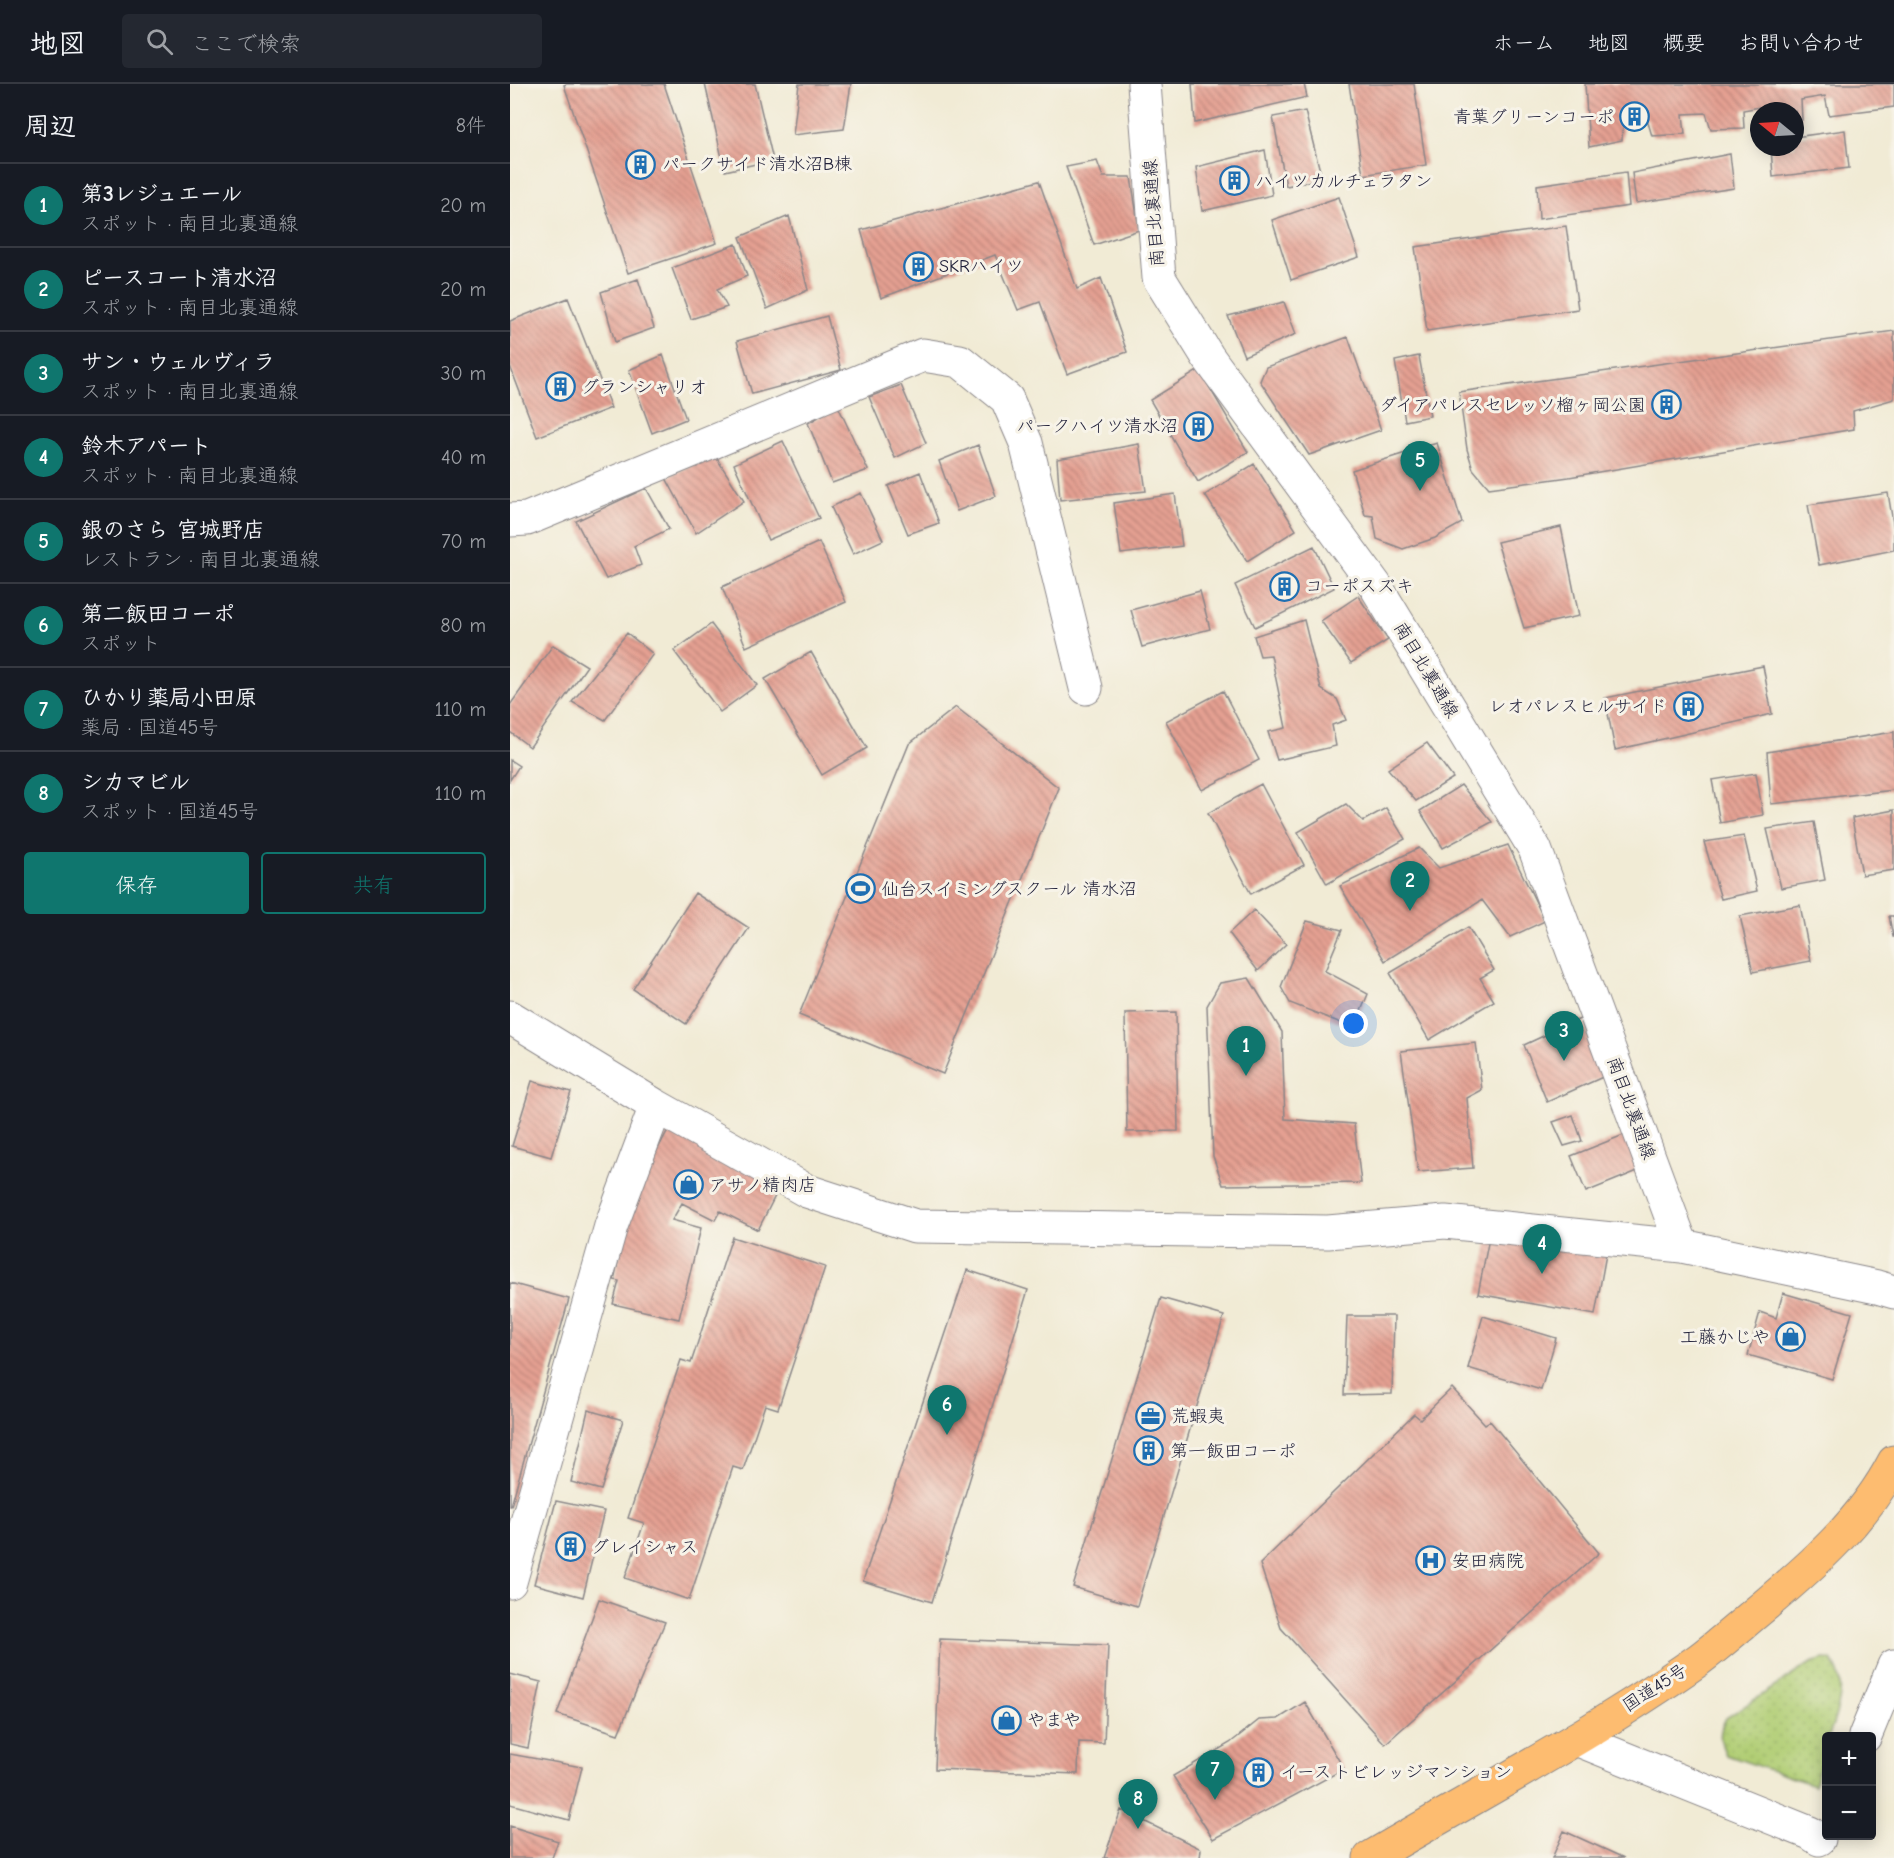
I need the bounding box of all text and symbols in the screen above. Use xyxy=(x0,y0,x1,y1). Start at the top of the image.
search box xyxy=(122,14,542,68)
icon: search xyxy=(143,25,176,58)
text: 地図 xyxy=(30,28,86,60)
text: ここで検索 xyxy=(191,31,301,57)
text: ホーム xyxy=(1493,31,1555,55)
text: 地図 xyxy=(1588,31,1630,55)
text: 概要 xyxy=(1663,31,1705,55)
text: お問い合わせ xyxy=(1738,31,1864,55)
building icon: 青葉グリーンコーポ xyxy=(1619,101,1651,133)
north arrow xyxy=(1750,102,1804,156)
place label: 青葉グリーンコーポ xyxy=(1453,107,1614,128)
text: 周辺 xyxy=(24,112,76,142)
text: 8件 xyxy=(456,114,486,137)
building icon: パークサイド清水沼B棟 xyxy=(625,148,657,180)
place label: パークサイド清水沼B棟 xyxy=(662,154,852,175)
street label: 南目北裏通線 xyxy=(1140,158,1168,268)
building icon: ハイツカルチェラタン xyxy=(1218,165,1250,197)
place label: ハイツカルチェラタン xyxy=(1255,171,1432,192)
text: 第3レジュエール xyxy=(81,181,243,207)
text: 1 xyxy=(40,194,47,217)
text: 20 m xyxy=(440,194,486,217)
text: スポット · 南目北裏通線 xyxy=(81,212,298,235)
building icon: SKRハイツ xyxy=(902,250,934,282)
place label: SKRハイツ xyxy=(939,256,1024,277)
text: ピースコート清水沼 xyxy=(81,265,277,291)
text: 2 xyxy=(39,278,48,301)
text: 20 m xyxy=(440,278,486,301)
text: スポット · 南目北裏通線 xyxy=(81,296,298,319)
text: サン・ウェルヴィラ xyxy=(81,349,275,375)
text: 3 xyxy=(39,362,48,385)
text: 30 m xyxy=(440,362,486,385)
building icon: グランシャリオ xyxy=(544,371,576,403)
place label: グランシャリオ xyxy=(581,377,707,398)
text: スポット · 南目北裏通線 xyxy=(81,380,298,403)
building icon: ダイアパレスセレッソ榴ヶ岡公園 xyxy=(1651,389,1683,421)
place label: ダイアパレスセレッソ榴ヶ岡公園 xyxy=(1379,395,1646,416)
building icon: パークハイツ清水沼 xyxy=(1183,410,1215,442)
place label: パークハイツ清水沼 xyxy=(1016,416,1178,437)
text: 鈴木アパート xyxy=(81,433,212,459)
pin: 5 xyxy=(1400,442,1440,491)
text: 4 xyxy=(39,446,48,469)
text: 40 m xyxy=(441,446,486,469)
text: スポット · 南目北裏通線 xyxy=(81,464,298,487)
text: 銀のさら 宮城野店 xyxy=(81,517,265,543)
text: 5 xyxy=(38,530,49,553)
text: 70 m xyxy=(441,530,486,553)
text: レストラン · 南目北裏通線 xyxy=(81,548,319,571)
building icon: コーポスズキ xyxy=(1268,570,1300,602)
place label: コーポスズキ xyxy=(1305,576,1414,597)
text: 第二飯田コーポ xyxy=(81,601,235,627)
text: 6 xyxy=(38,614,49,637)
text: 80 m xyxy=(440,614,486,637)
street label: 南目北裏通線 xyxy=(1389,618,1463,722)
text: スポット xyxy=(81,632,161,655)
text: ひかり薬局小田原 xyxy=(81,685,257,711)
building icon: レオパレスヒルサイド xyxy=(1672,690,1704,722)
place label: レオパレスヒルサイド xyxy=(1488,696,1667,717)
text: 7 xyxy=(39,698,48,721)
text: 110 m xyxy=(435,698,486,721)
text: 薬局 · 国道45号 xyxy=(81,716,218,739)
text: シカマビル xyxy=(81,769,191,795)
text: 8 xyxy=(38,782,49,805)
text: 110 m xyxy=(435,782,486,805)
text: スポット · 国道45号 xyxy=(81,800,258,823)
button: 保存 xyxy=(24,852,249,914)
button: 共有 xyxy=(261,852,486,914)
pin: 2 xyxy=(1390,862,1430,911)
sports icon: 仙台スイミングスクール 清水沼 xyxy=(844,873,876,905)
place label: 仙台スイミングスクール 清水沼 xyxy=(881,879,1137,900)
your location xyxy=(1339,1009,1368,1038)
pin: 3 xyxy=(1544,1012,1584,1061)
pin: 1 xyxy=(1226,1026,1266,1076)
street label: 南目北裏通線 xyxy=(1603,1054,1659,1162)
shop icon: アサノ精肉店 xyxy=(672,1169,704,1201)
place label: アサノ精肉店 xyxy=(709,1175,816,1196)
pin: 4 xyxy=(1522,1224,1562,1274)
shop icon: 工藤かじや xyxy=(1775,1321,1807,1353)
place label: 工藤かじや xyxy=(1680,1327,1770,1348)
pin: 6 xyxy=(928,1386,966,1435)
office icon: 荒蝦夷 xyxy=(1134,1400,1166,1432)
place label: 荒蝦夷 xyxy=(1171,1406,1225,1427)
building icon: 第一飯田コーポ xyxy=(1133,1435,1165,1467)
place label: 第一飯田コーポ xyxy=(1170,1441,1296,1462)
building icon: グレイシャス xyxy=(554,1531,586,1563)
place label: グレイシャス xyxy=(591,1537,698,1558)
hospital icon: 安田病院 xyxy=(1415,1545,1447,1577)
place label: 安田病院 xyxy=(1452,1551,1524,1572)
street label: 国道45号 xyxy=(1619,1659,1691,1717)
shop icon: やまや xyxy=(990,1704,1022,1736)
place label: やまや xyxy=(1027,1710,1081,1731)
map controls xyxy=(1822,1732,1876,1840)
button: + xyxy=(1822,1732,1876,1786)
pin: 7 xyxy=(1196,1750,1234,1800)
building icon: イーストビレッジマンション xyxy=(1243,1756,1275,1788)
place label: イーストビレッジマンション xyxy=(1280,1762,1512,1783)
pin: 8 xyxy=(1118,1780,1158,1829)
button: − xyxy=(1822,1786,1876,1840)

